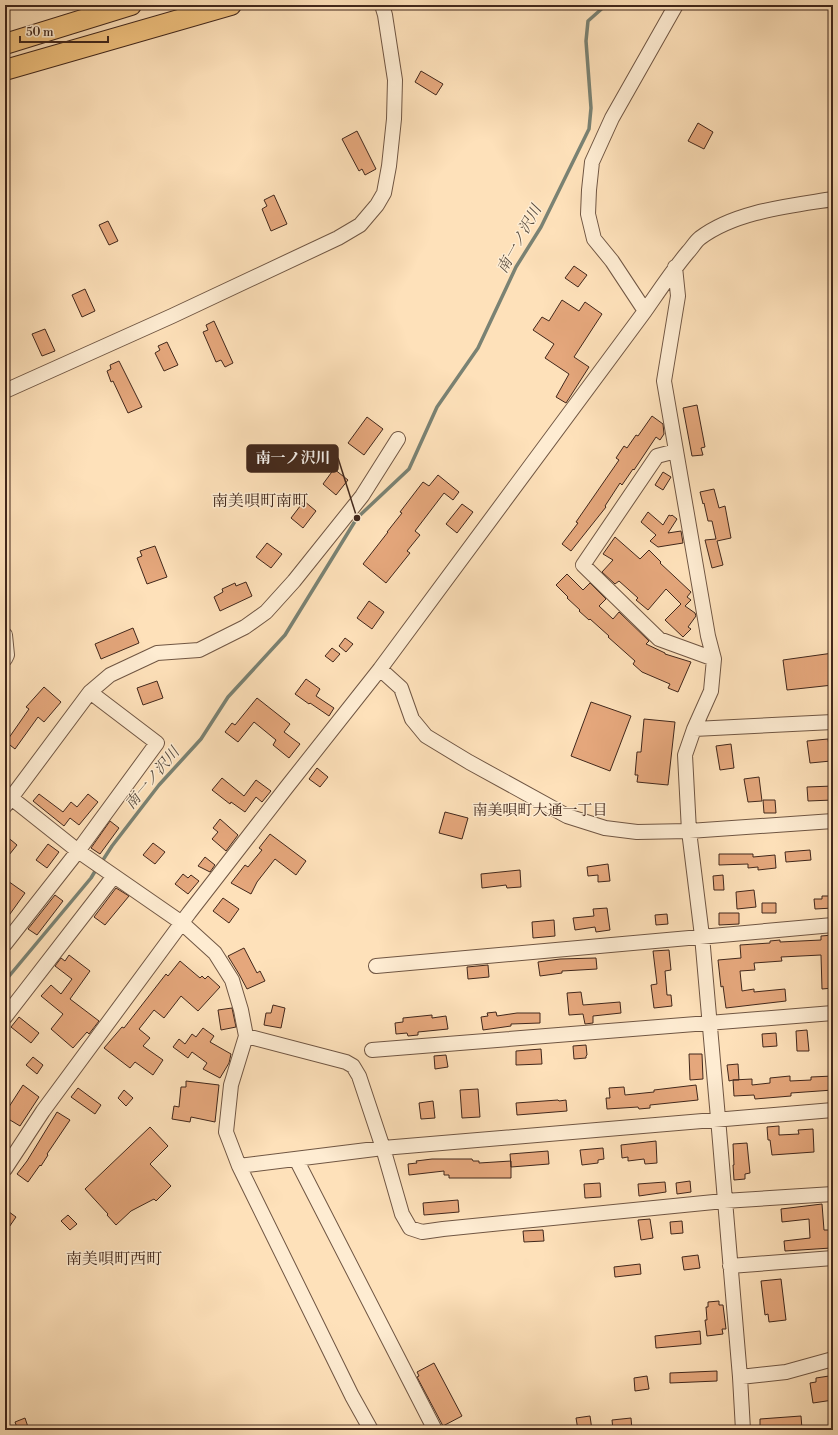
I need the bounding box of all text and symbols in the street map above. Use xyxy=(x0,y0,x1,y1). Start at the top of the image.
scale bar xyxy=(20,18,108,44)
text: 50 m xyxy=(26,25,54,40)
water label: 南一ノ沢川 xyxy=(493,200,547,277)
callout: 南一ノ沢川 xyxy=(247,445,338,472)
text: 南一ノ沢川 xyxy=(255,449,331,468)
district label: 南美唄町南町 xyxy=(212,491,308,511)
water label: 南一ノ沢川 xyxy=(121,742,185,813)
district label: 南美唄町大通一丁目 xyxy=(472,801,608,820)
district label: 南美唄町西町 xyxy=(66,1249,162,1269)

